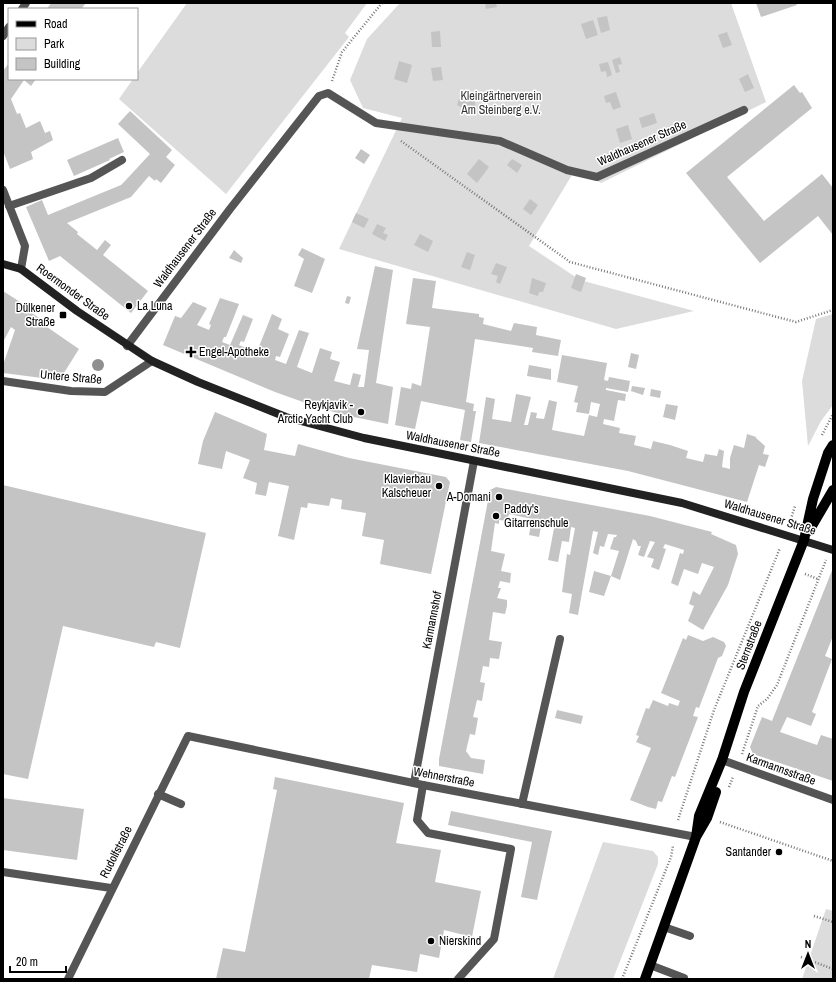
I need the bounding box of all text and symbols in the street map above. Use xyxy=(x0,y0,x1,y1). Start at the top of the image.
legend xyxy=(8,8,138,80)
text: Road xyxy=(44,16,68,32)
text: Park xyxy=(44,36,64,52)
text: Building xyxy=(44,56,81,72)
park label: Kleingärtnerverein Am Steinberg e.V. xyxy=(460,88,541,118)
street label: Waldhausener Straße xyxy=(595,116,689,170)
street label: Waldhausener Straße xyxy=(150,205,220,291)
street label: Roermonder Straße xyxy=(33,260,113,324)
place label: La Luna xyxy=(137,298,173,314)
place label: Dülkener Straße xyxy=(16,300,56,330)
marker: La Luna xyxy=(124,301,134,311)
marker: Dülkener Straße xyxy=(58,310,68,320)
place label: Engel-Apotheke xyxy=(199,344,269,360)
marker: Engel-Apotheke xyxy=(186,347,196,357)
street label: Untere Straße xyxy=(40,366,102,388)
place label: Reykjavik - Arctic Yacht Club xyxy=(277,397,354,427)
marker: Reykjavik - Arctic Yacht Club xyxy=(356,407,366,417)
street label: Waldhausener Straße xyxy=(405,427,501,461)
place label: Klavierbau Kalscheuer xyxy=(382,471,432,501)
marker: Klavierbau Kalscheuer xyxy=(434,481,444,491)
place label: A-Domani xyxy=(446,489,491,505)
marker: A-Domani xyxy=(494,492,504,502)
street label: Waldhausener Straße xyxy=(722,495,818,539)
place label: Paddy's Gitarrenschule xyxy=(504,501,569,531)
marker: Paddy's Gitarrenschule xyxy=(491,511,501,521)
street label: Karmannshof xyxy=(419,589,445,650)
street label: Sternstraße xyxy=(732,618,766,672)
street label: Karmannsstraße xyxy=(744,749,818,789)
street label: Wehnerstraße xyxy=(412,763,476,791)
street label: Rudolfstraße xyxy=(96,823,136,881)
place label: Santander xyxy=(726,844,772,860)
marker: Santander xyxy=(774,847,784,857)
place label: Nierskind xyxy=(439,933,481,949)
north arrow xyxy=(788,934,828,974)
marker: Nierskind xyxy=(426,936,436,946)
text: N xyxy=(805,937,811,951)
scale bar xyxy=(10,948,66,974)
text: 20 m xyxy=(16,954,38,970)

